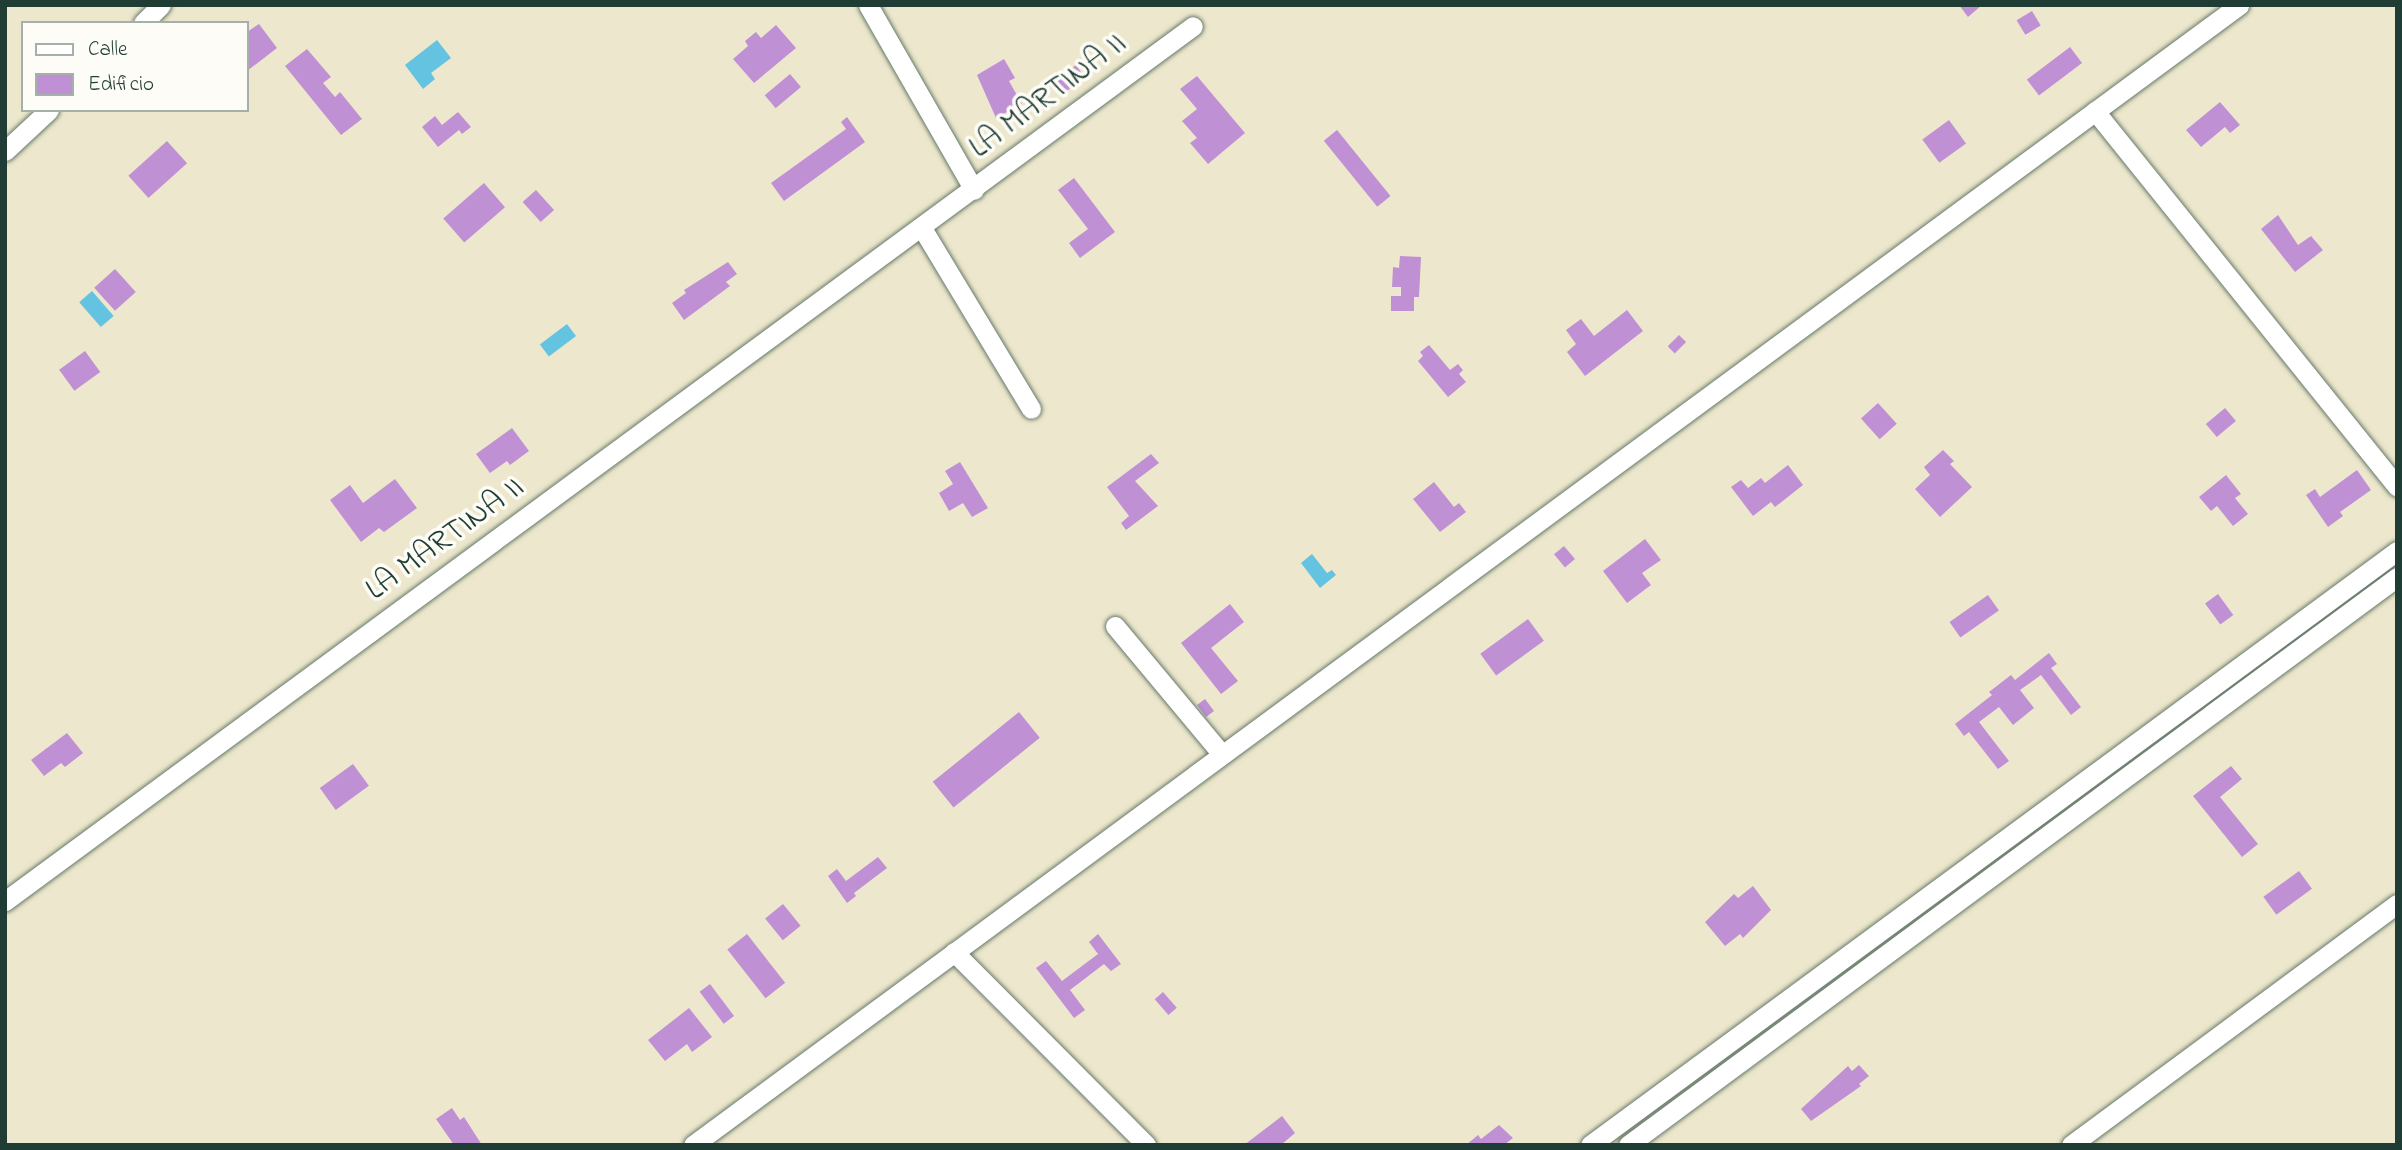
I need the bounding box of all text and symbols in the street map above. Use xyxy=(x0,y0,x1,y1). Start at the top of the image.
legend xyxy=(21,21,248,112)
street label: LA MARTINA II xyxy=(963,26,1135,168)
text: Calle xyxy=(88,35,127,65)
text: Edificio xyxy=(88,70,154,100)
street label: LA MARTINA II xyxy=(359,470,533,610)

